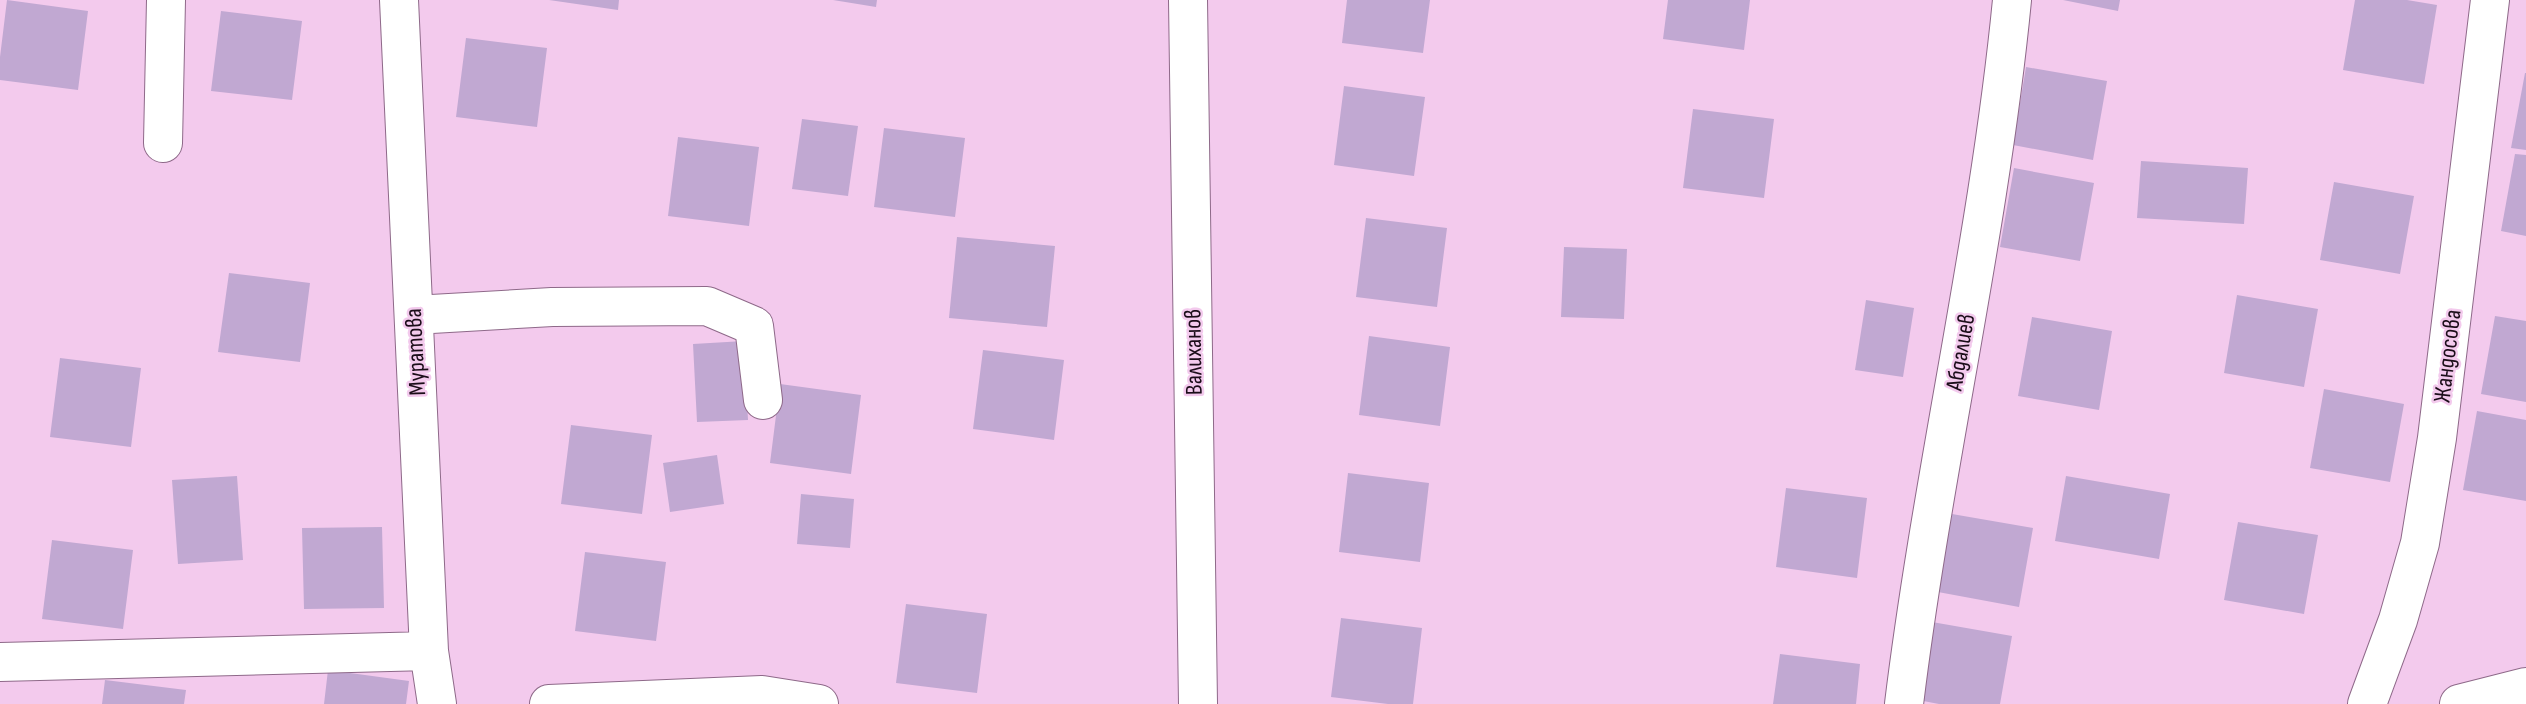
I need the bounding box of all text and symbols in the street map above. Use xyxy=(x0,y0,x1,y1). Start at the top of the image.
street label: Муратова xyxy=(399,308,432,396)
street label: Жандосова xyxy=(2427,308,2468,404)
street label: Валиханов xyxy=(1178,309,1209,395)
street label: Абдалиев xyxy=(1939,312,1981,394)

